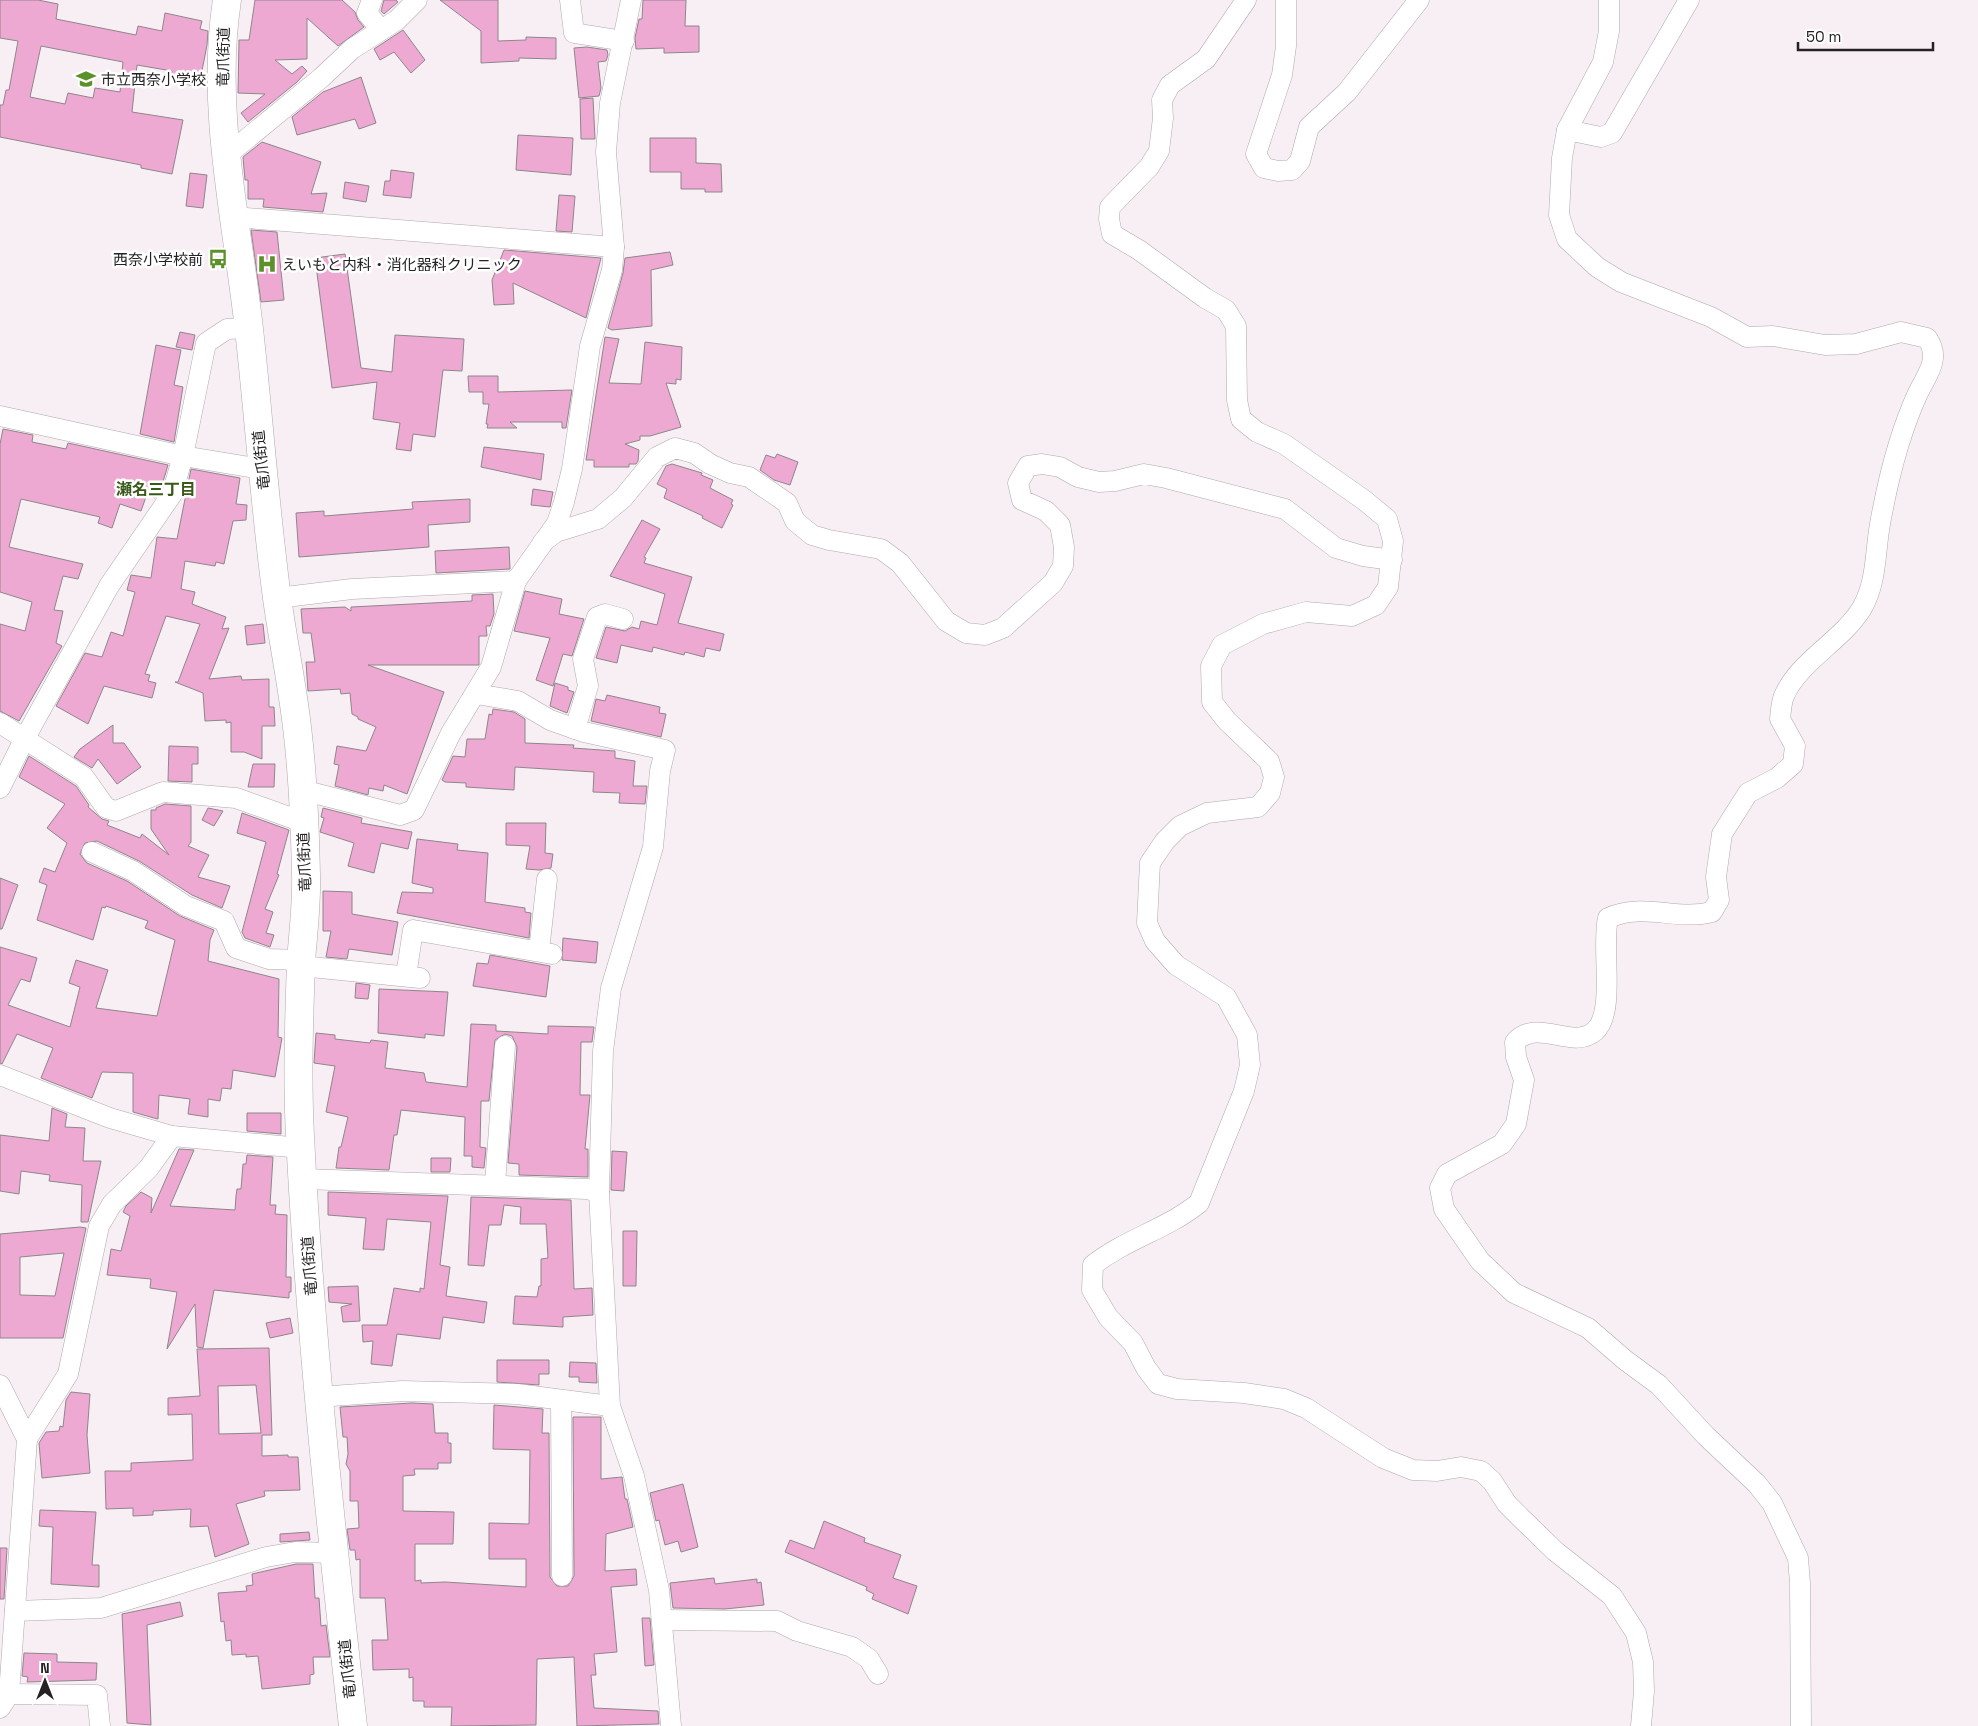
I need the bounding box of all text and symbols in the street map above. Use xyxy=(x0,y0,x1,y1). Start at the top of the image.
scale bar xyxy=(1798,20,1933,52)
street label: 竜爪街道 xyxy=(213,27,233,87)
text: 50 m xyxy=(1806,27,1841,46)
school or university icon: 市立西奈小学校 xyxy=(75,68,97,90)
place label: 市立西奈小学校 xyxy=(101,70,206,89)
bus stop icon: 西奈小学校前 xyxy=(207,248,229,270)
place label: 西奈小学校前 xyxy=(113,250,203,269)
hospital icon: えいもと内科・消化器科クリニック xyxy=(256,253,278,275)
place label: えいもと内科・消化器科クリニック xyxy=(282,255,522,274)
street label: 竜爪街道 xyxy=(248,429,274,491)
district label: 瀬名三丁目 xyxy=(116,479,196,500)
street label: 竜爪街道 xyxy=(293,832,315,892)
street label: 竜爪街道 xyxy=(297,1235,321,1297)
street label: 竜爪街道 xyxy=(334,1638,360,1700)
north arrow xyxy=(20,1656,70,1706)
text: N xyxy=(40,1659,50,1677)

